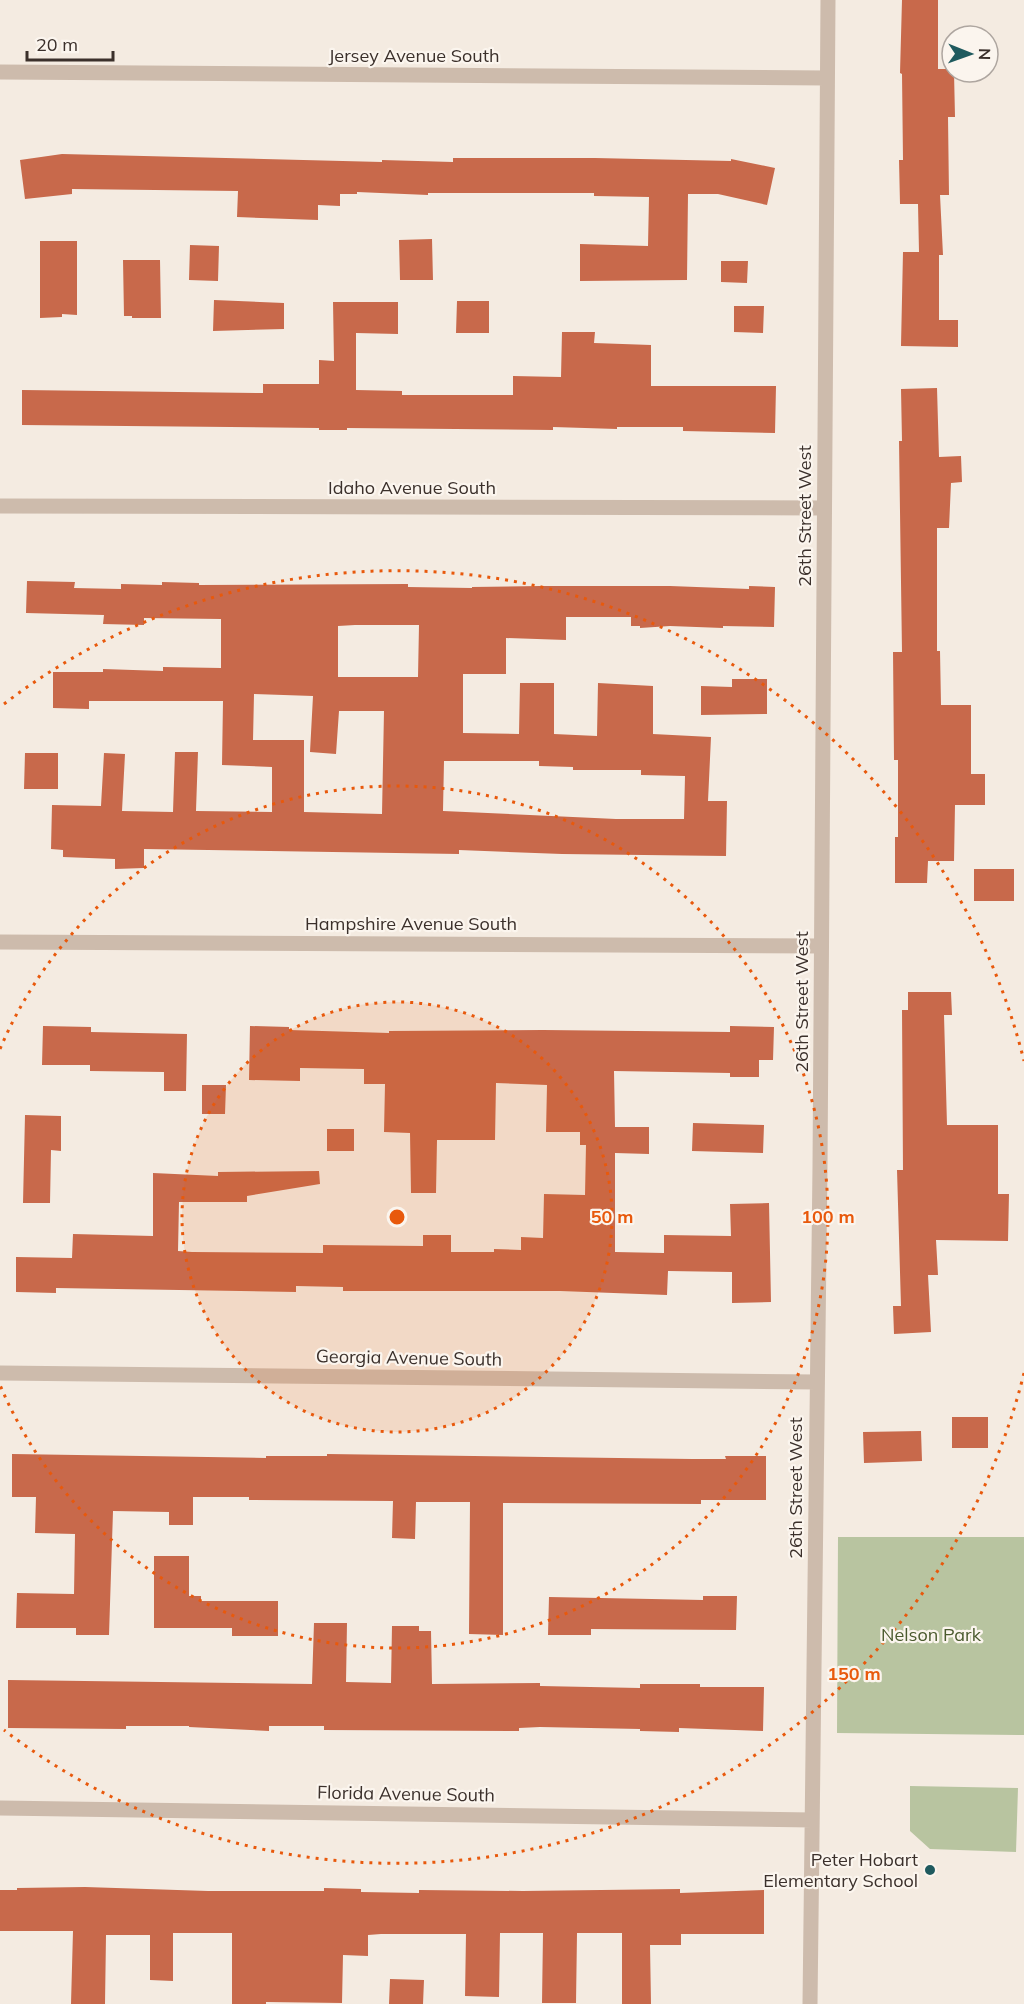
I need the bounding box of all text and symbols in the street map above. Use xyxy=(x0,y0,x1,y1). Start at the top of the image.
scale bar xyxy=(27,24,112,62)
north arrow xyxy=(940,24,1000,84)
text: 20 m xyxy=(36,33,78,56)
street label: Jersey Avenue South xyxy=(328,44,500,67)
text: N xyxy=(975,48,995,60)
street label: 26th Street West xyxy=(793,445,816,587)
street label: Idaho Avenue South xyxy=(328,476,496,499)
street label: Hampshire Avenue South xyxy=(305,912,517,935)
street label: 26th Street West xyxy=(790,931,813,1073)
text: 50 m xyxy=(591,1205,633,1228)
text: 100 m xyxy=(801,1205,855,1228)
centre of rings xyxy=(387,1207,407,1227)
street label: Georgia Avenue South xyxy=(316,1344,502,1371)
street label: 26th Street West xyxy=(784,1417,807,1559)
park label: Nelson Park xyxy=(881,1623,982,1646)
text: 150 m xyxy=(827,1662,881,1685)
street label: Florida Avenue South xyxy=(317,1780,495,1807)
place label: Peter Hobart Elementary School xyxy=(763,1848,918,1892)
marker: Peter Hobart Elementary School xyxy=(923,1863,937,1877)

